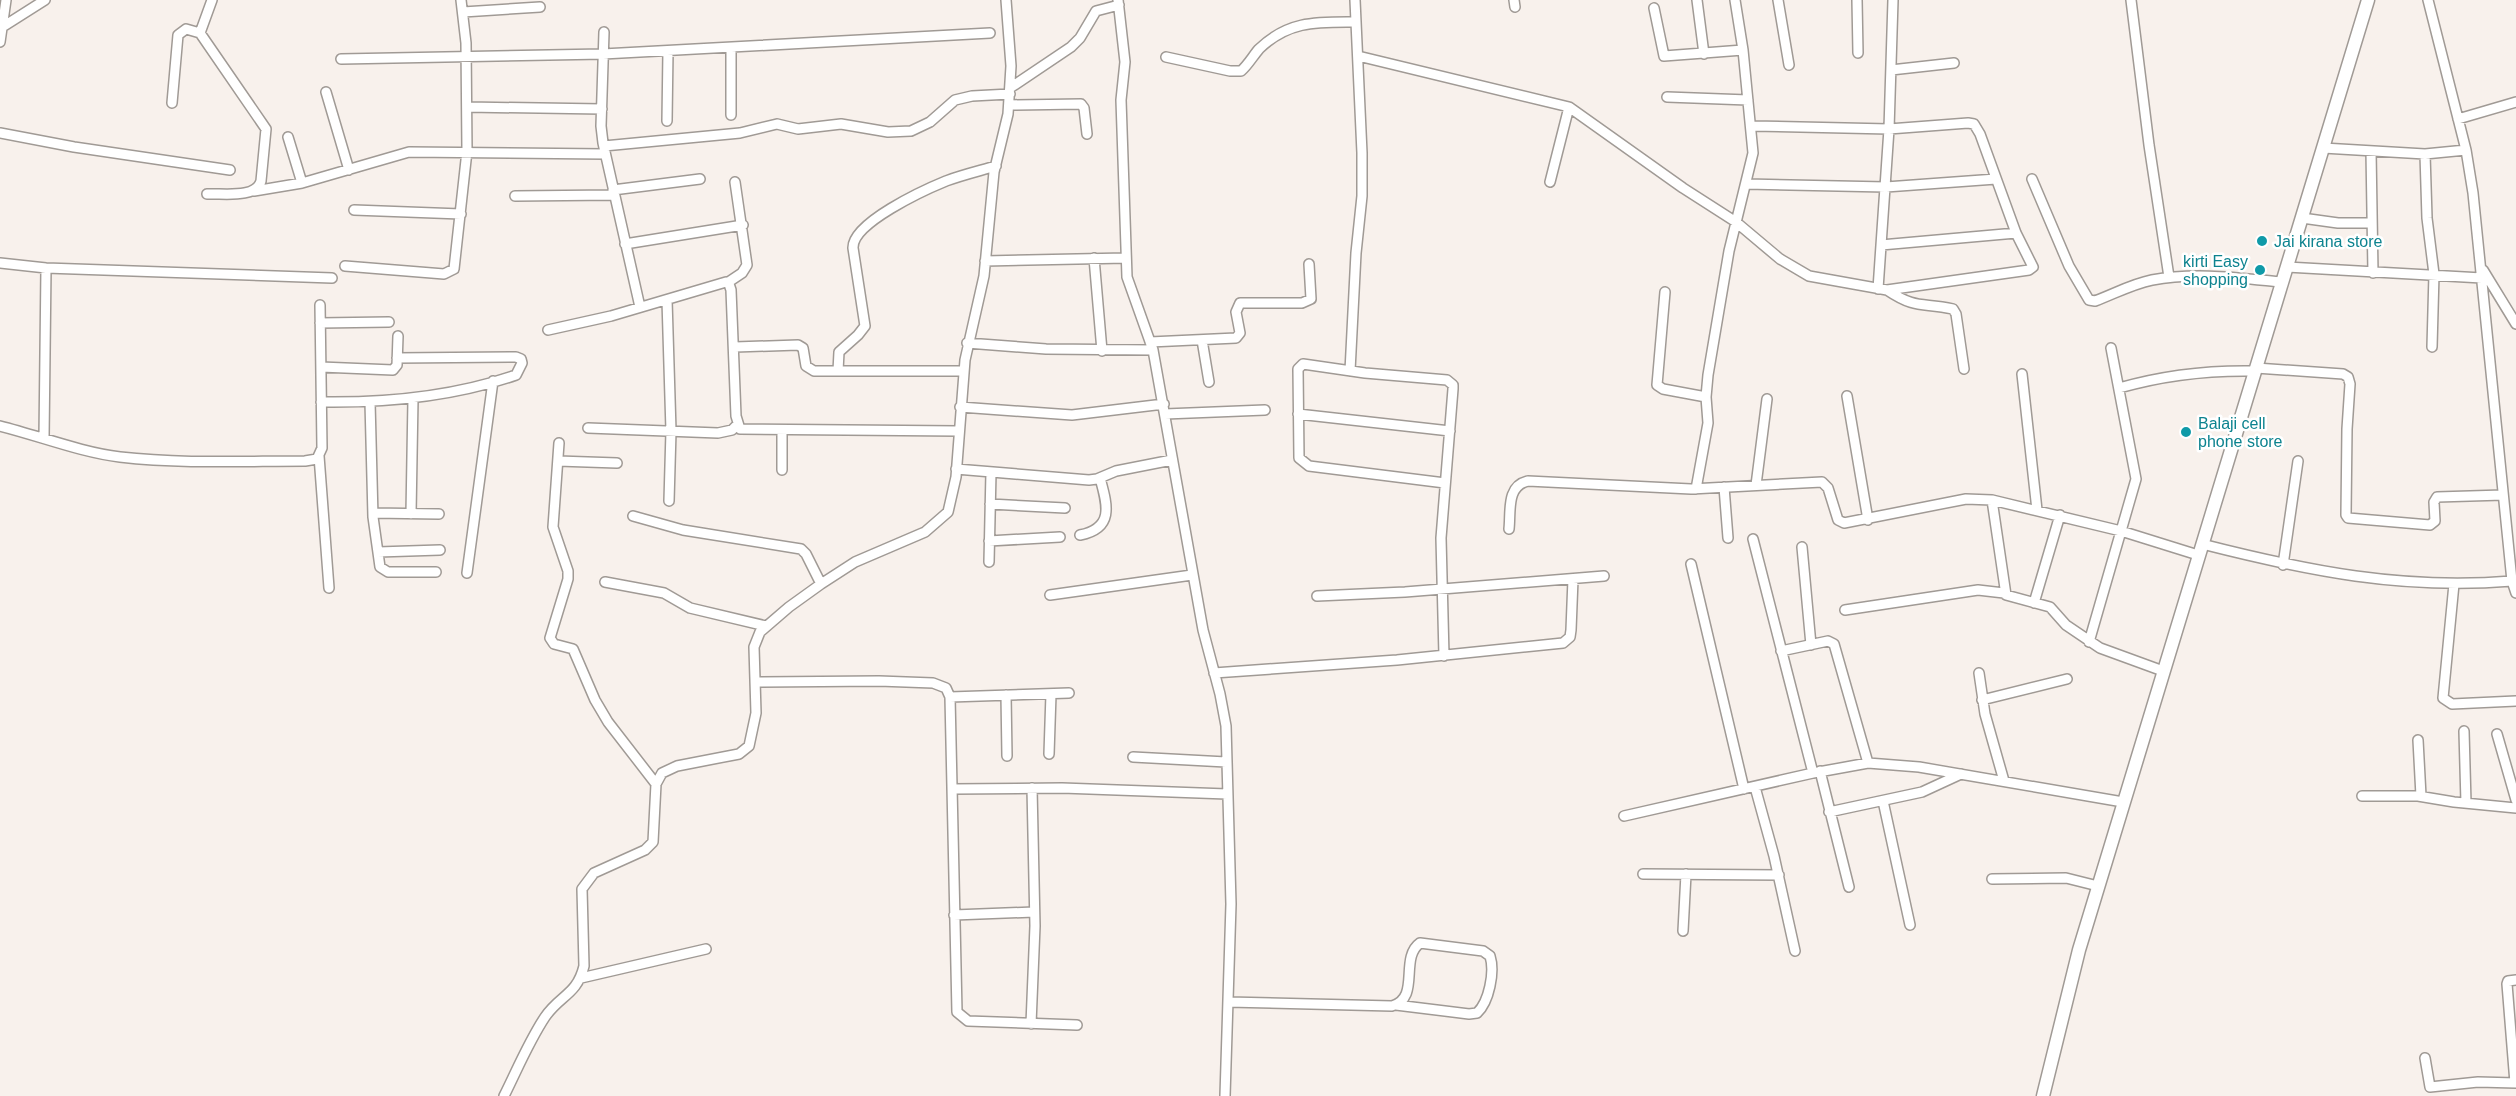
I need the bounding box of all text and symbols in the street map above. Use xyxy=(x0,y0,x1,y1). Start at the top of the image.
place label: Jai kirana store xyxy=(2274,233,2383,250)
marker: Jai kirana store xyxy=(2255,234,2269,248)
place label: kirti Easy shopping xyxy=(2183,253,2248,288)
marker: kirti Easy shopping xyxy=(2253,263,2267,277)
place label: Balaji cell phone store xyxy=(2198,415,2283,450)
marker: Balaji cell phone store xyxy=(2179,425,2193,439)

